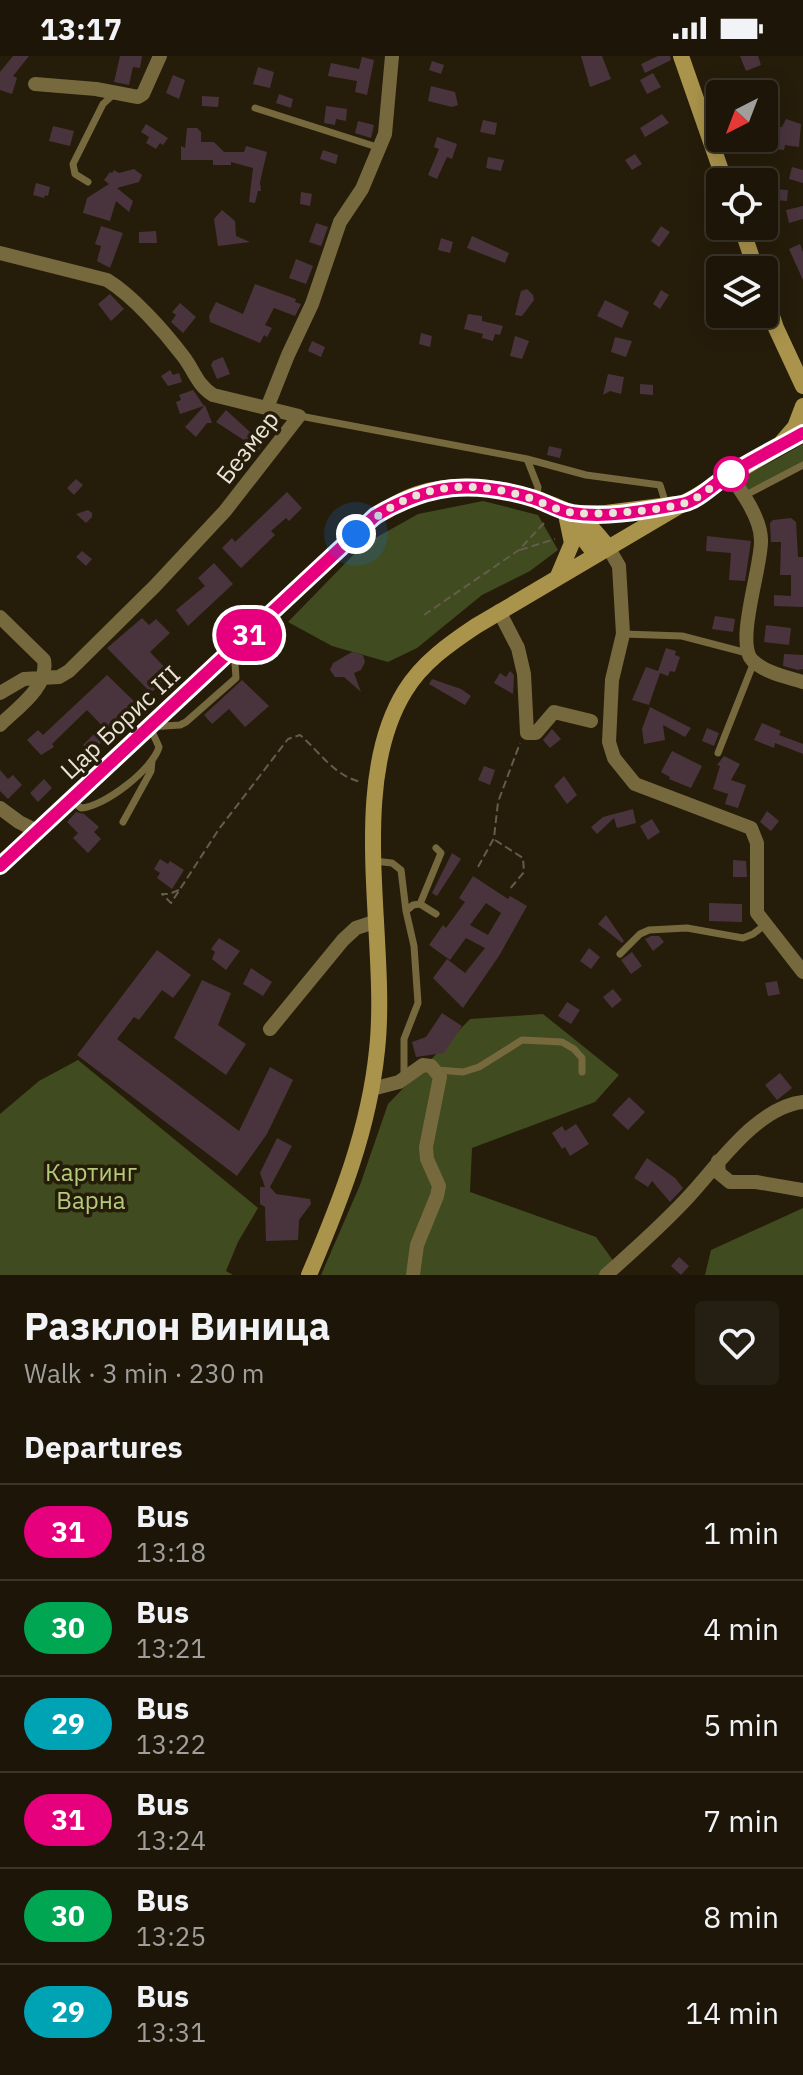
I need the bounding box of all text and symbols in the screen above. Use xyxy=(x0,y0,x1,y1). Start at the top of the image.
text: 13:17 xyxy=(40,9,122,48)
north arrow xyxy=(706,80,778,152)
map controls xyxy=(706,80,778,328)
button: locate xyxy=(706,168,778,240)
button: layers xyxy=(706,256,778,328)
street label: Безмер xyxy=(208,404,286,490)
unlabelled marker xyxy=(714,457,748,491)
your location xyxy=(336,514,376,554)
line badge: 31 xyxy=(213,609,285,661)
text: 31 xyxy=(232,616,266,653)
street label: Цар Борис III xyxy=(53,658,187,786)
park label: Картинг Варна xyxy=(45,1156,137,1216)
text: Разклон Виница xyxy=(24,1301,330,1350)
button: heart xyxy=(695,1301,779,1385)
text: Walk · 3 min · 230 m xyxy=(24,1356,264,1390)
text: Departures xyxy=(24,1427,183,1466)
text: Bus xyxy=(136,1496,189,1535)
text: 31 xyxy=(51,1513,85,1550)
text: 1 min xyxy=(703,1513,779,1552)
text: 13:18 xyxy=(136,1535,206,1569)
text: Bus xyxy=(136,1592,189,1631)
text: 30 xyxy=(51,1609,85,1646)
text: 4 min xyxy=(703,1609,779,1648)
text: 13:21 xyxy=(136,1631,206,1665)
text: Bus xyxy=(136,1688,189,1727)
text: 29 xyxy=(51,1705,85,1742)
text: 5 min xyxy=(703,1705,779,1744)
text: 13:22 xyxy=(136,1727,206,1761)
text: Bus xyxy=(136,1784,189,1823)
text: 31 xyxy=(51,1801,85,1838)
text: 7 min xyxy=(703,1801,779,1840)
text: 13:24 xyxy=(136,1823,206,1857)
text: Bus xyxy=(136,1880,189,1919)
text: 30 xyxy=(51,1897,85,1934)
text: 8 min xyxy=(703,1897,779,1936)
text: 13:25 xyxy=(136,1919,206,1953)
text: Bus xyxy=(136,1976,189,2015)
text: 29 xyxy=(51,1993,85,2030)
text: 14 min xyxy=(685,1993,779,2032)
text: 13:31 xyxy=(136,2015,206,2049)

